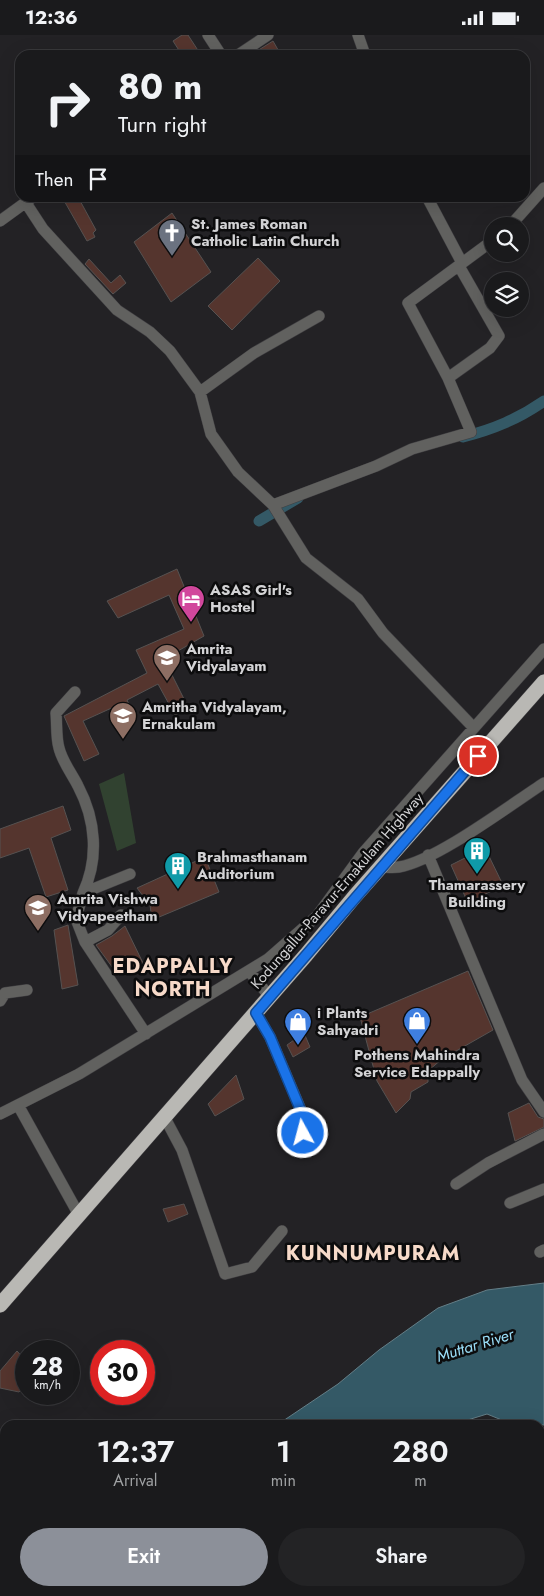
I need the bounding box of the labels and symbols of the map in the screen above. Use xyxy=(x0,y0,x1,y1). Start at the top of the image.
place label: St. James Roman Catholic Latin Church xyxy=(191,213,339,252)
church icon: St. James Roman Catholic Latin Church xyxy=(157,218,187,257)
place label: ASAS Girl's Hostel xyxy=(209,579,292,618)
hotel icon: ASAS Girl's Hostel xyxy=(176,584,206,623)
place label: Amrita Vidyalayam xyxy=(185,638,267,677)
school or university icon: Amrita Vidyalayam xyxy=(152,643,182,682)
place label: Amritha Vidyalayam, Ernakulam xyxy=(141,696,287,735)
school or university icon: Amritha Vidyalayam, Ernakulam xyxy=(108,701,138,740)
pin xyxy=(457,735,499,777)
street label: Kodungallur-Paravur-Ernakulam Highway xyxy=(245,788,429,994)
building icon: Thamarassery Building xyxy=(462,836,492,875)
place label: Brahmasthanam Auditorium xyxy=(196,846,307,885)
building icon: Brahmasthanam Auditorium xyxy=(163,851,193,890)
place label: Thamarassery Building xyxy=(429,874,525,913)
place label: Amrita Vishwa Vidyapeetham xyxy=(56,888,158,927)
school or university icon: Amrita Vishwa Vidyapeetham xyxy=(23,893,53,932)
district label: EDAPPALLY NORTH xyxy=(113,952,233,1004)
place label: i Plants Sahyadri xyxy=(317,1002,378,1041)
shop icon: Pothens Mahindra Service Edappally xyxy=(402,1006,432,1045)
shop icon: i Plants Sahyadri xyxy=(283,1007,313,1046)
place label: Pothens Mahindra Service Edappally xyxy=(354,1044,480,1083)
position arrow xyxy=(276,1106,328,1158)
district label: KUNNUMPURAM xyxy=(286,1239,460,1268)
water label: Muttar River xyxy=(433,1322,518,1368)
speed limit sign: 30 xyxy=(90,1340,155,1405)

